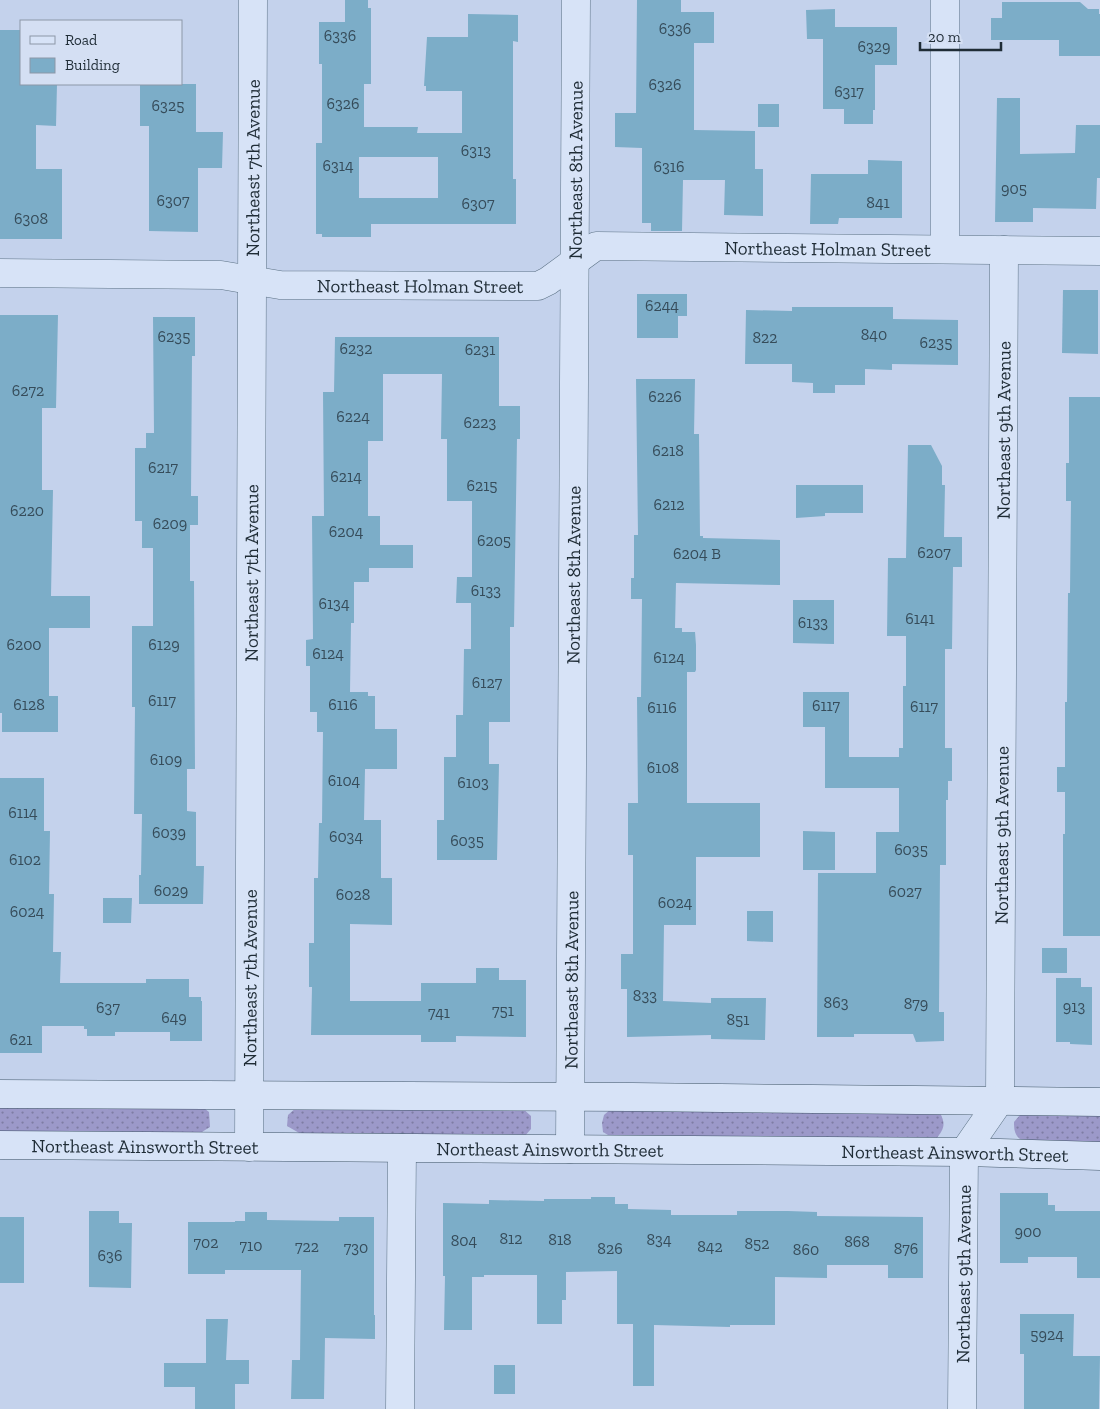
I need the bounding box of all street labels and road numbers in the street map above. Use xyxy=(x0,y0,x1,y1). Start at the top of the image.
street label: Northeast 7th Avenue xyxy=(241,79,265,257)
street label: Northeast 8th Avenue xyxy=(564,81,588,259)
street label: Northeast Holman Street xyxy=(724,236,931,261)
street label: Northeast Holman Street xyxy=(317,274,523,298)
street label: Northeast 9th Avenue xyxy=(992,341,1016,520)
street label: Northeast 7th Avenue xyxy=(240,484,263,662)
street label: Northeast 8th Avenue xyxy=(562,486,585,664)
street label: Northeast 9th Avenue xyxy=(990,746,1014,925)
street label: Northeast 7th Avenue xyxy=(238,889,262,1067)
street label: Northeast 8th Avenue xyxy=(559,891,583,1069)
street label: Northeast Ainsworth Street xyxy=(31,1134,259,1159)
street label: Northeast Ainsworth Street xyxy=(436,1137,664,1162)
street label: Northeast Ainsworth Street xyxy=(841,1140,1069,1167)
street label: Northeast 9th Avenue xyxy=(951,1185,976,1363)

